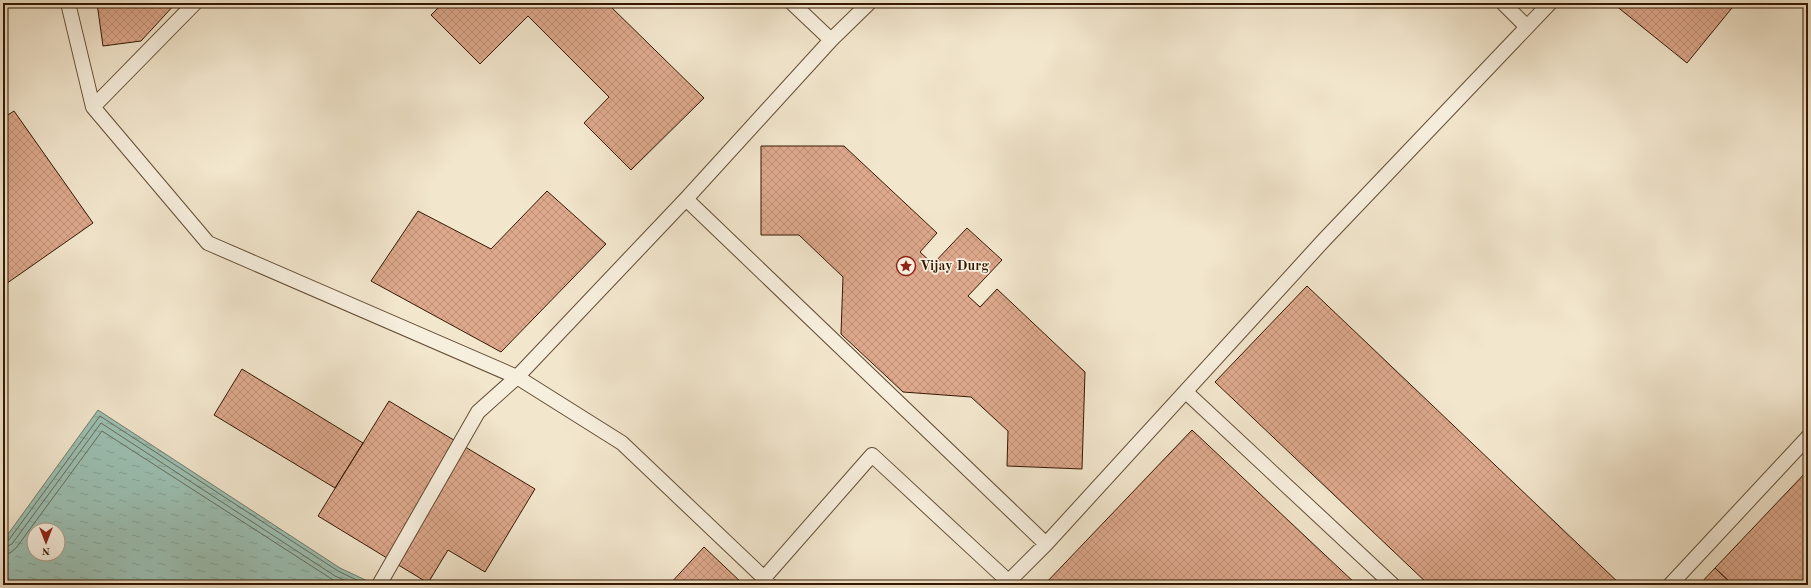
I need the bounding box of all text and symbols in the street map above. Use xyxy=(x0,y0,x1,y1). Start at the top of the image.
place icon: Vijay Durg xyxy=(895,255,917,277)
place label: Vijay Durg xyxy=(920,259,989,273)
north arrow xyxy=(26,522,66,562)
text: N xyxy=(41,545,50,556)

